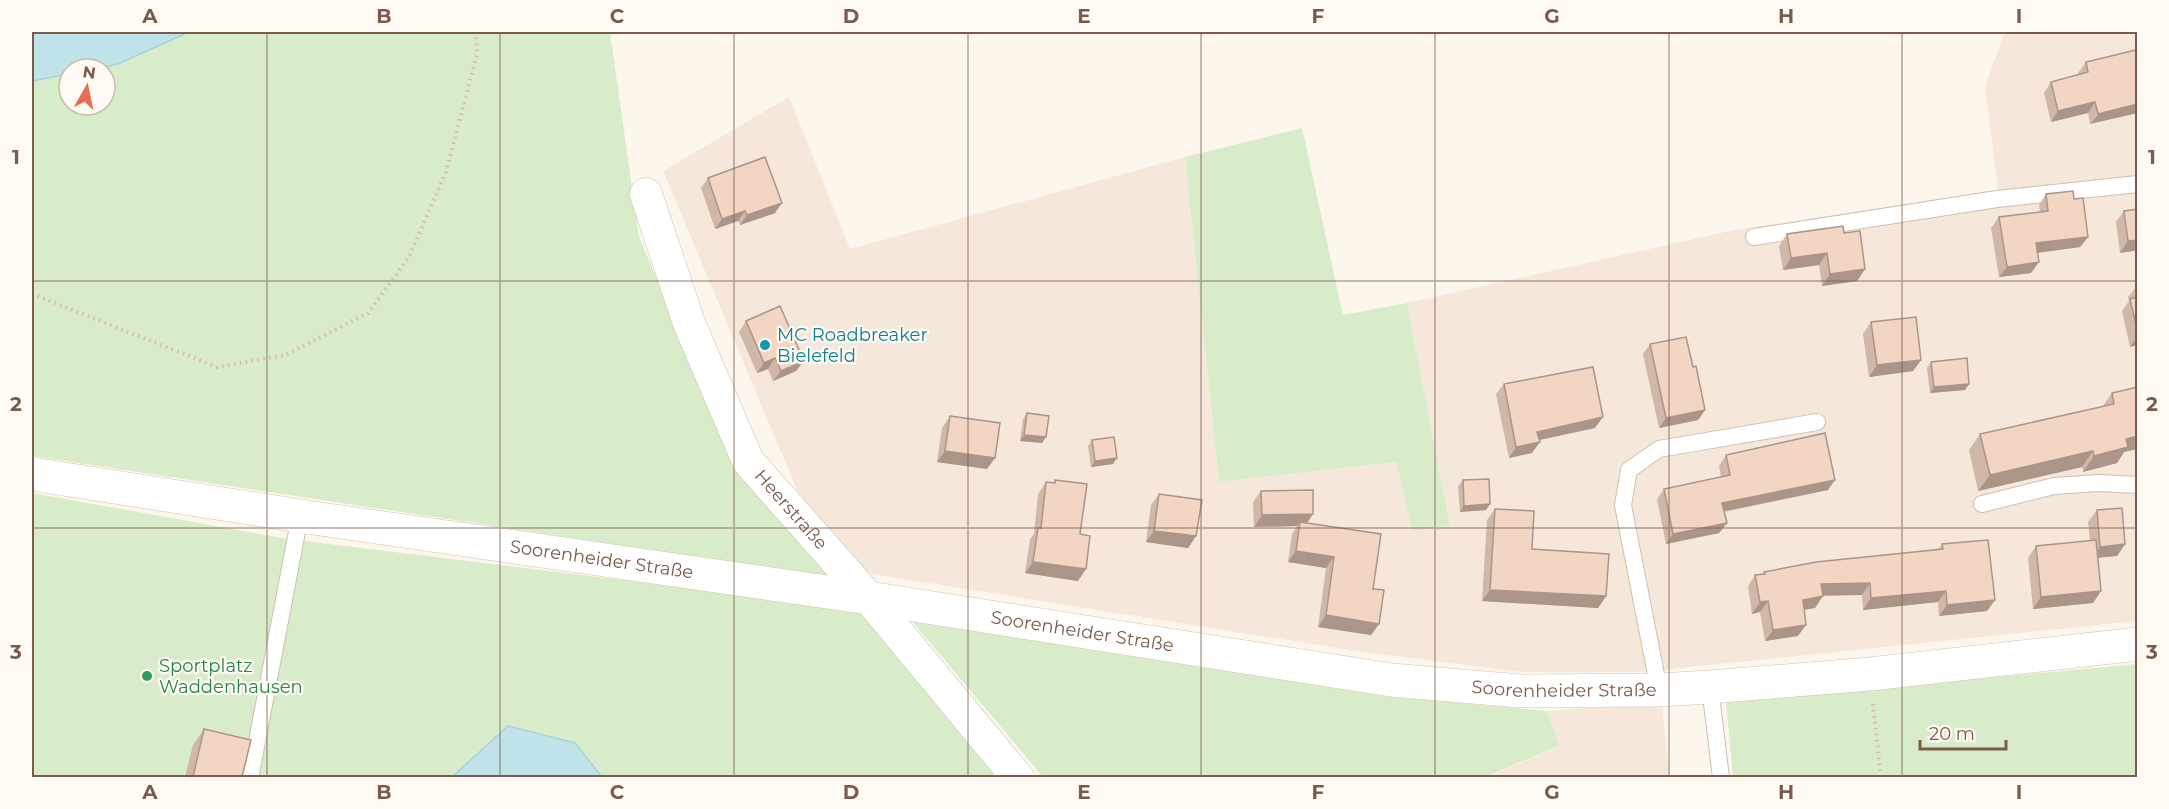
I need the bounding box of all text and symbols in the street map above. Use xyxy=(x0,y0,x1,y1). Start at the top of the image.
text: A xyxy=(141,4,158,28)
text: B xyxy=(376,4,392,28)
text: C xyxy=(610,4,625,28)
text: D xyxy=(843,4,859,28)
text: E xyxy=(1077,4,1091,28)
text: F xyxy=(1312,4,1325,28)
text: G xyxy=(1544,4,1560,28)
text: H xyxy=(1778,4,1794,28)
text: I xyxy=(2016,4,2022,28)
north arrow xyxy=(57,57,117,117)
text: N xyxy=(81,62,97,83)
text: 1 xyxy=(12,145,20,169)
text: 1 xyxy=(2148,145,2156,169)
place label: MC Roadbreaker Bielefeld xyxy=(777,324,928,367)
marker: MC Roadbreaker Bielefeld xyxy=(758,338,772,352)
text: 2 xyxy=(10,392,22,416)
text: 2 xyxy=(2146,392,2158,416)
street label: Heerstraße xyxy=(750,465,832,554)
street label: Soorenheider Straße xyxy=(508,535,695,584)
street label: Soorenheider Straße xyxy=(989,606,1175,657)
text: 3 xyxy=(9,640,22,664)
text: 3 xyxy=(2145,640,2158,664)
place label: Sportplatz Waddenhausen xyxy=(159,655,303,698)
marker: Sportplatz Waddenhausen xyxy=(140,669,154,683)
street label: Soorenheider Straße xyxy=(1471,676,1657,702)
scale bar xyxy=(1920,713,2006,751)
text: 20 m xyxy=(1929,723,1975,745)
text: A xyxy=(141,780,158,804)
text: B xyxy=(376,780,392,804)
text: C xyxy=(610,780,625,804)
text: D xyxy=(843,780,859,804)
text: E xyxy=(1077,780,1091,804)
text: F xyxy=(1312,780,1325,804)
text: G xyxy=(1544,780,1560,804)
text: H xyxy=(1778,780,1794,804)
text: I xyxy=(2016,780,2022,804)

